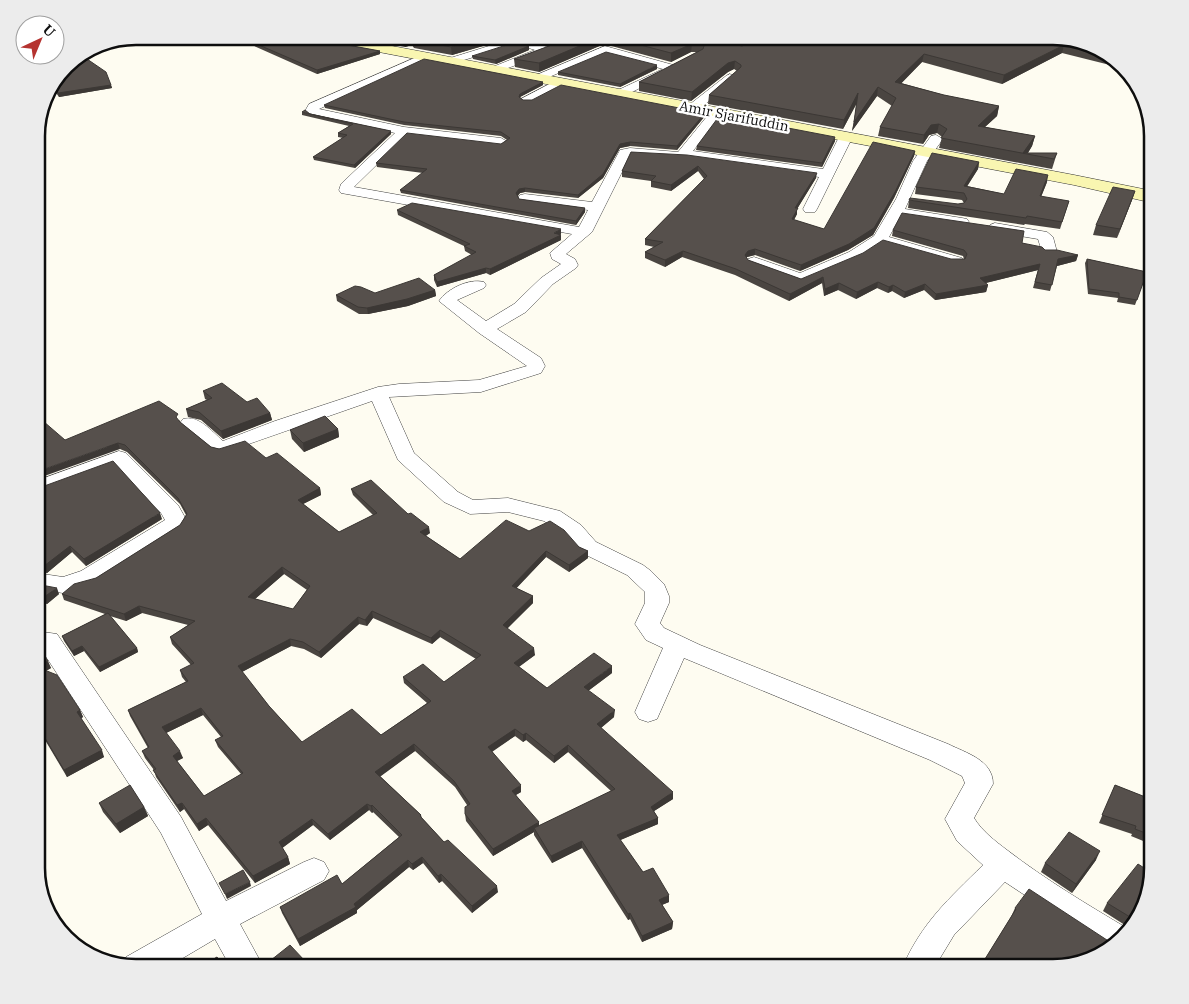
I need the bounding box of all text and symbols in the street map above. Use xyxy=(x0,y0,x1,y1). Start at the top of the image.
north arrow xyxy=(15,15,65,65)
text: U xyxy=(39,20,59,41)
street label: Amir Sjarifuddin xyxy=(678,97,790,135)

